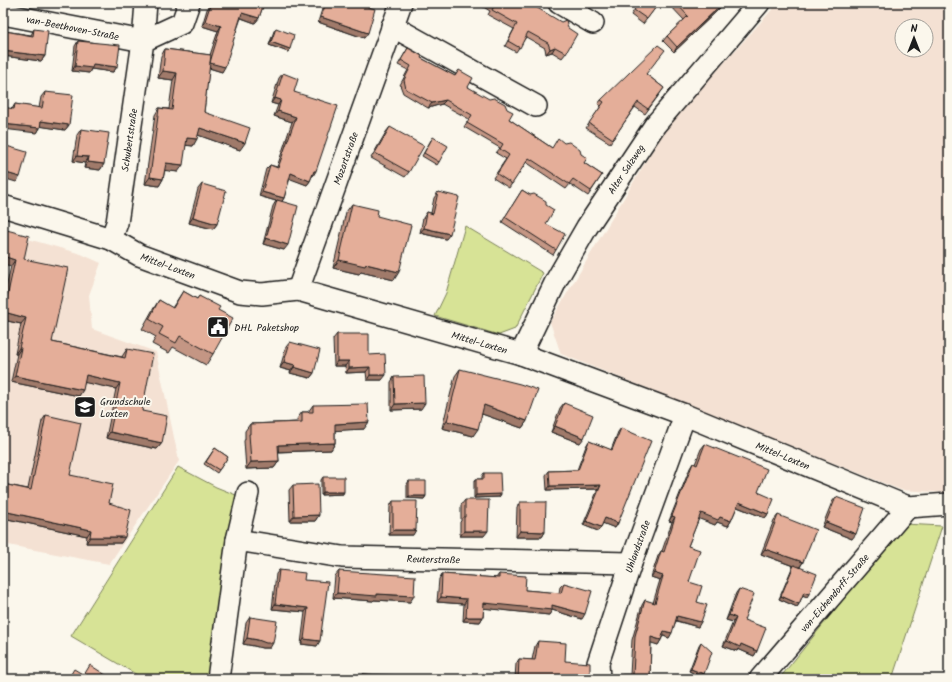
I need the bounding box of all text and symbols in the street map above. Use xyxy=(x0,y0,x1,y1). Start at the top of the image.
street label: van-Beethoven-Straße xyxy=(25,12,121,45)
north arrow xyxy=(894,18,934,58)
text: N xyxy=(911,20,918,38)
street label: Schubertstraße xyxy=(117,107,142,173)
street label: Mozartstraße xyxy=(329,129,363,187)
street label: Alter Salzweg xyxy=(604,141,649,198)
street label: Mittel-Loxten xyxy=(138,249,197,284)
public building icon: DHL Paketshop xyxy=(205,314,231,340)
place label: DHL Paketshop xyxy=(234,320,299,336)
street label: Mittel-Loxten xyxy=(449,327,509,359)
school or university icon: Grundschule Loxten xyxy=(72,394,98,420)
place label: Grundschule Loxten xyxy=(100,394,151,422)
street label: Mittel-Loxten xyxy=(753,438,812,475)
street label: Uhlandstraße xyxy=(621,518,655,575)
street label: von-Eichendorff-Straße xyxy=(797,550,874,636)
street label: Reuterstraße xyxy=(406,551,461,568)

